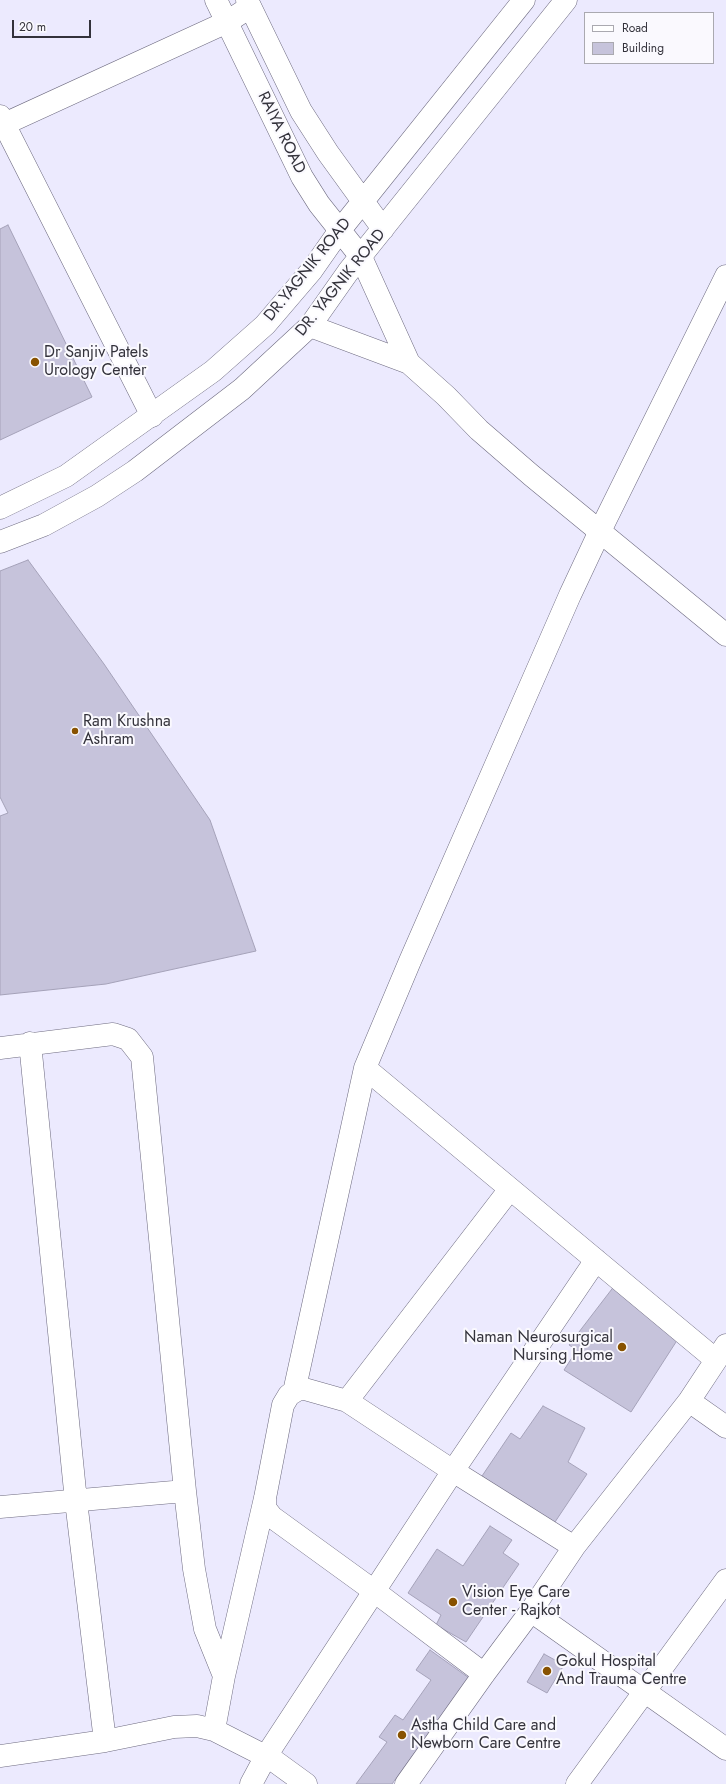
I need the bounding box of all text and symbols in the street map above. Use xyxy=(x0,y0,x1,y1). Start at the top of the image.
scale bar xyxy=(14,12,93,38)
legend xyxy=(584,12,714,64)
text: 20 m xyxy=(19,18,46,36)
text: Road xyxy=(622,19,648,37)
text: Building xyxy=(622,39,664,57)
street label: RAIYA ROAD xyxy=(253,89,309,177)
street label: DR.YAGNIK ROAD xyxy=(261,215,355,325)
street label: DR. YAGNIK ROAD xyxy=(292,226,390,340)
place label: Dr Sanjiv Patels Urology Center xyxy=(44,343,148,381)
marker: Dr Sanjiv Patels Urology Center xyxy=(29,356,41,368)
place label: Ram Krushna Ashram xyxy=(83,712,171,750)
marker: Ram Krushna Ashram xyxy=(70,726,80,736)
place label: Naman Neurosurgical Nursing Home xyxy=(464,1328,613,1366)
marker: Naman Neurosurgical Nursing Home xyxy=(616,1341,628,1353)
place label: Vision Eye Care Center - Rajkot xyxy=(462,1583,570,1621)
marker: Vision Eye Care Center - Rajkot xyxy=(447,1596,459,1608)
place label: Gokul Hospital And Trauma Centre xyxy=(556,1652,687,1690)
marker: Gokul Hospital And Trauma Centre xyxy=(541,1665,553,1677)
place label: Astha Child Care and Newborn Care Centre xyxy=(411,1716,561,1754)
marker: Astha Child Care and Newborn Care Centre xyxy=(396,1729,408,1741)

